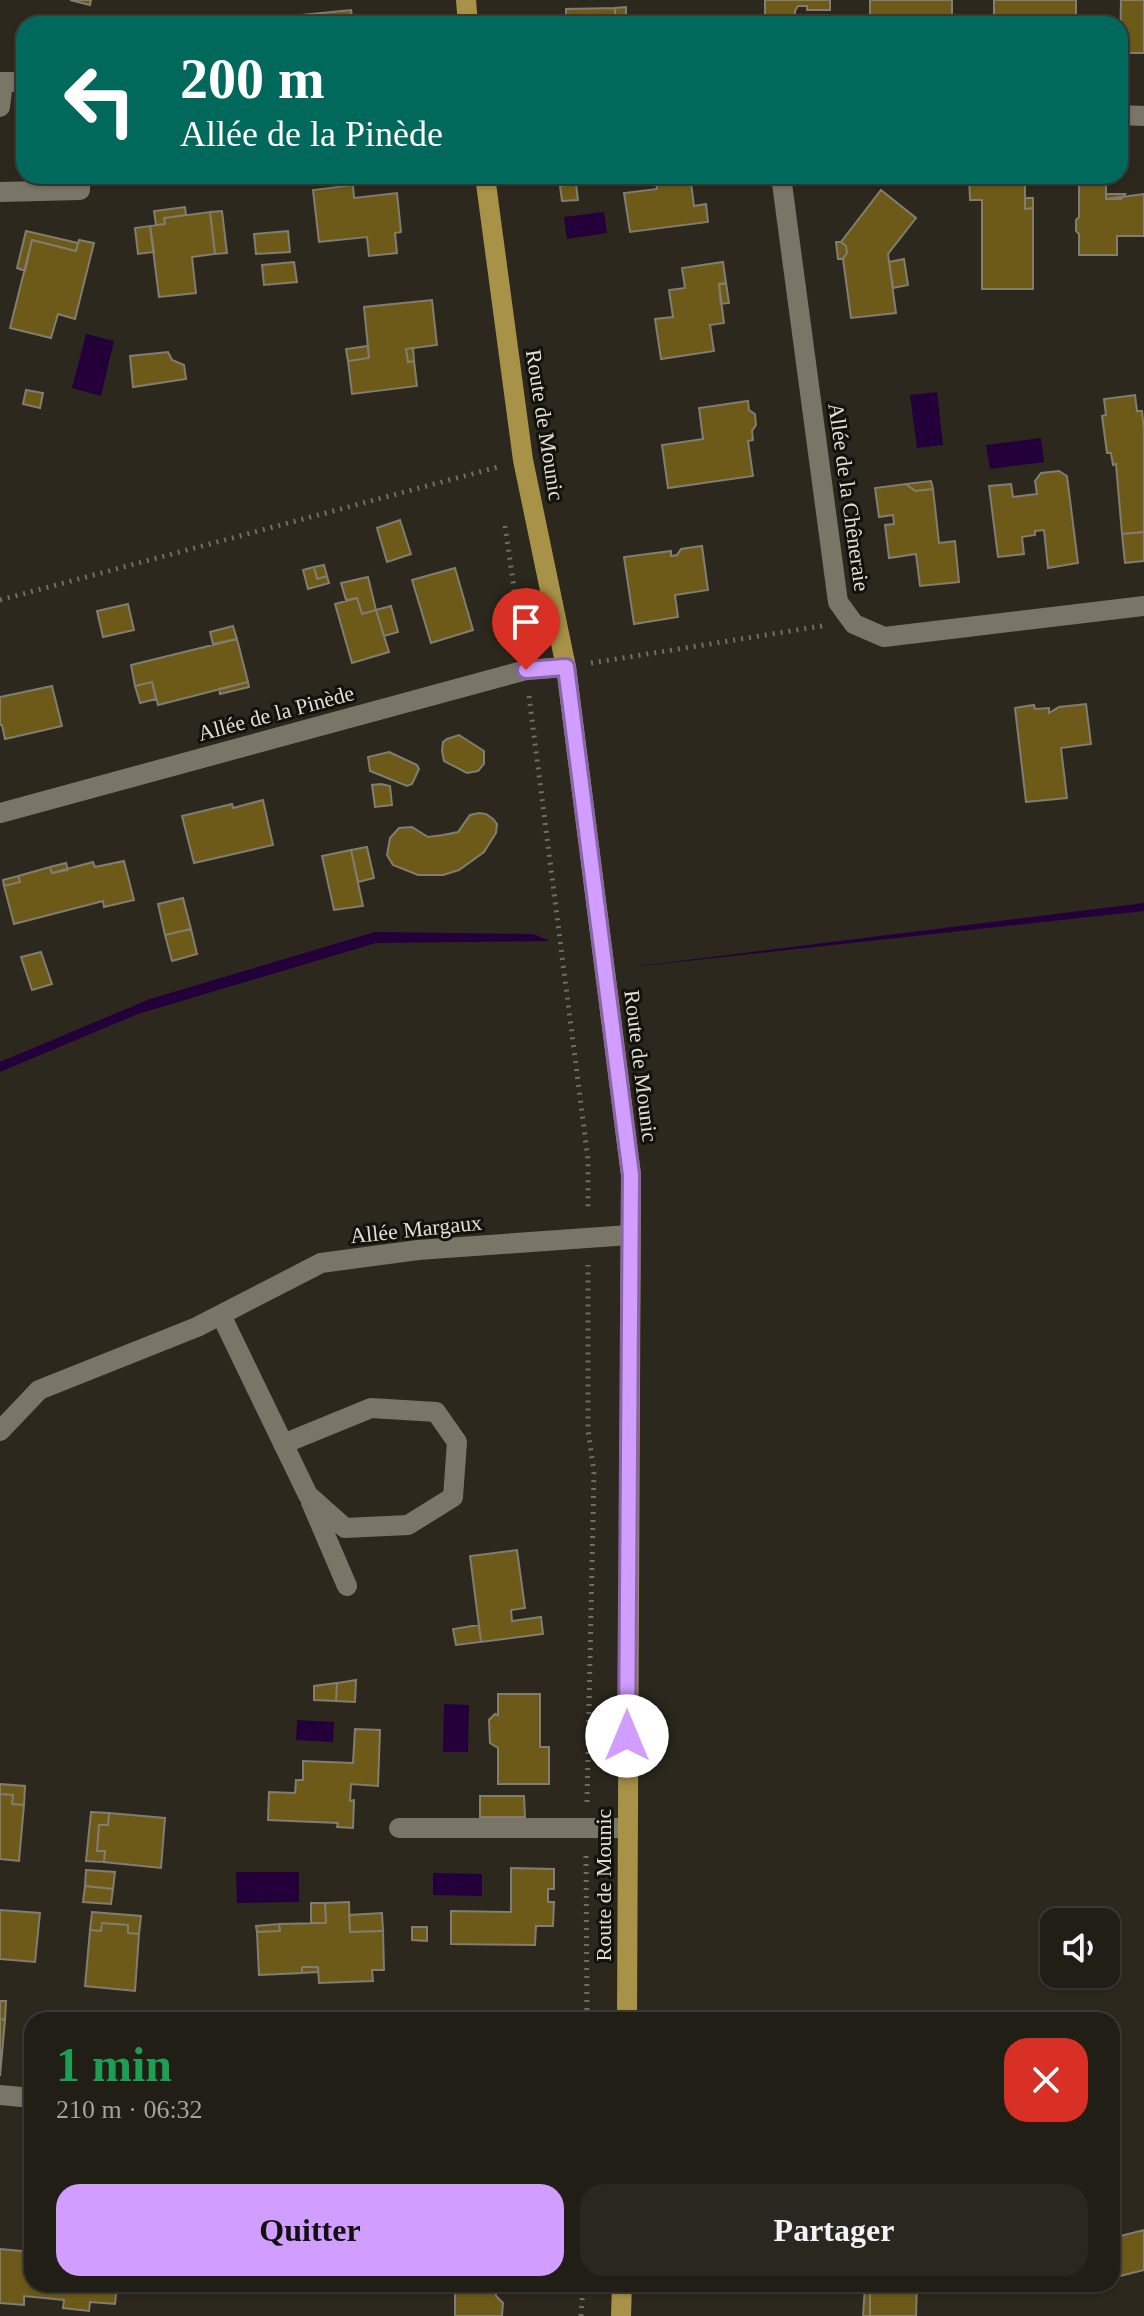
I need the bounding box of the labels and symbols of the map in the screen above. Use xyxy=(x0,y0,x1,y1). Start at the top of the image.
street label: Route de Mounic xyxy=(521,348,569,503)
street label: Allée de la Chêneraie xyxy=(823,401,875,593)
pin xyxy=(492,588,560,670)
street label: Allée de la Pinède xyxy=(195,680,357,746)
street label: Route de Mounic xyxy=(619,989,663,1144)
street label: Allée Margaux xyxy=(349,1210,483,1248)
position arrow xyxy=(585,1694,669,1778)
street label: Route de Mounic xyxy=(591,1808,616,1961)

